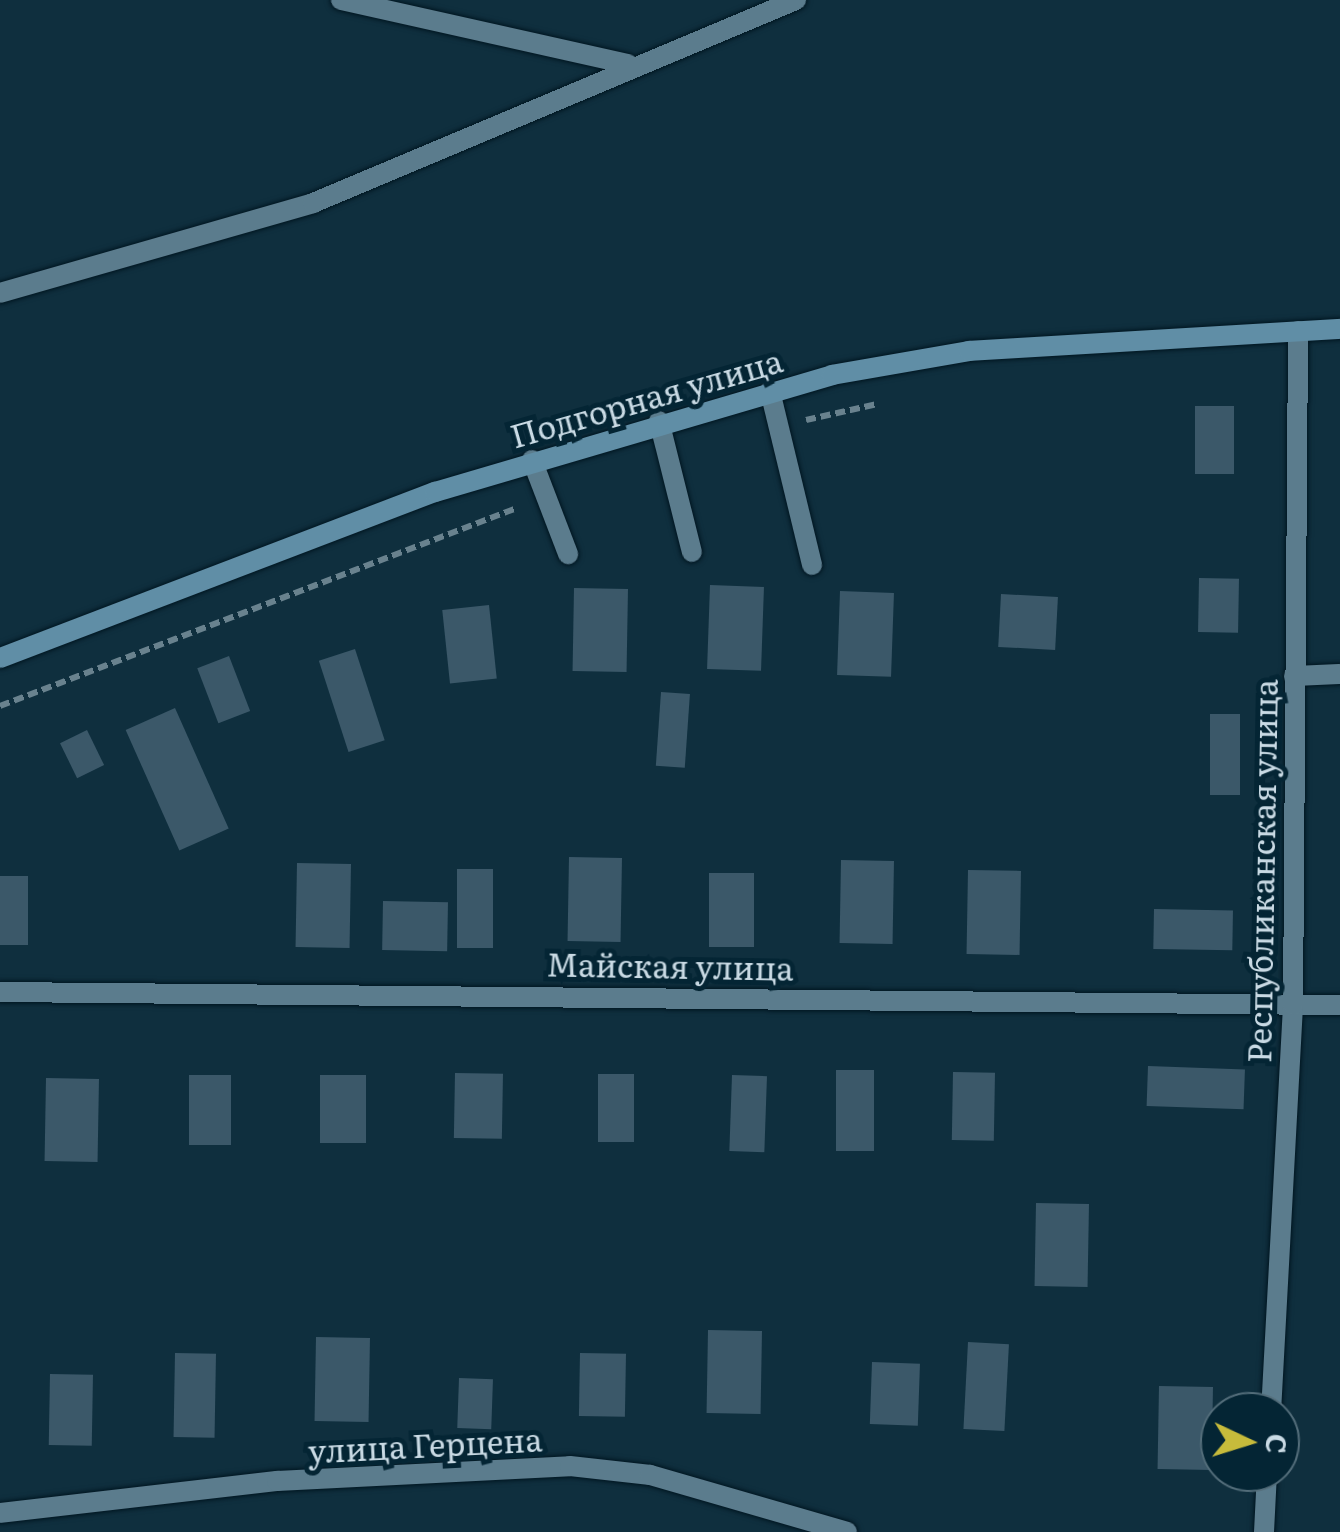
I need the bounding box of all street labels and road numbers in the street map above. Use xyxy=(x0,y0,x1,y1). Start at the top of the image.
street label: Подгорная улица xyxy=(506,340,786,454)
street label: Республиканская улица xyxy=(1238,679,1284,1063)
street label: Майская улица xyxy=(546,944,794,986)
street label: улица Герцена xyxy=(307,1419,543,1469)

